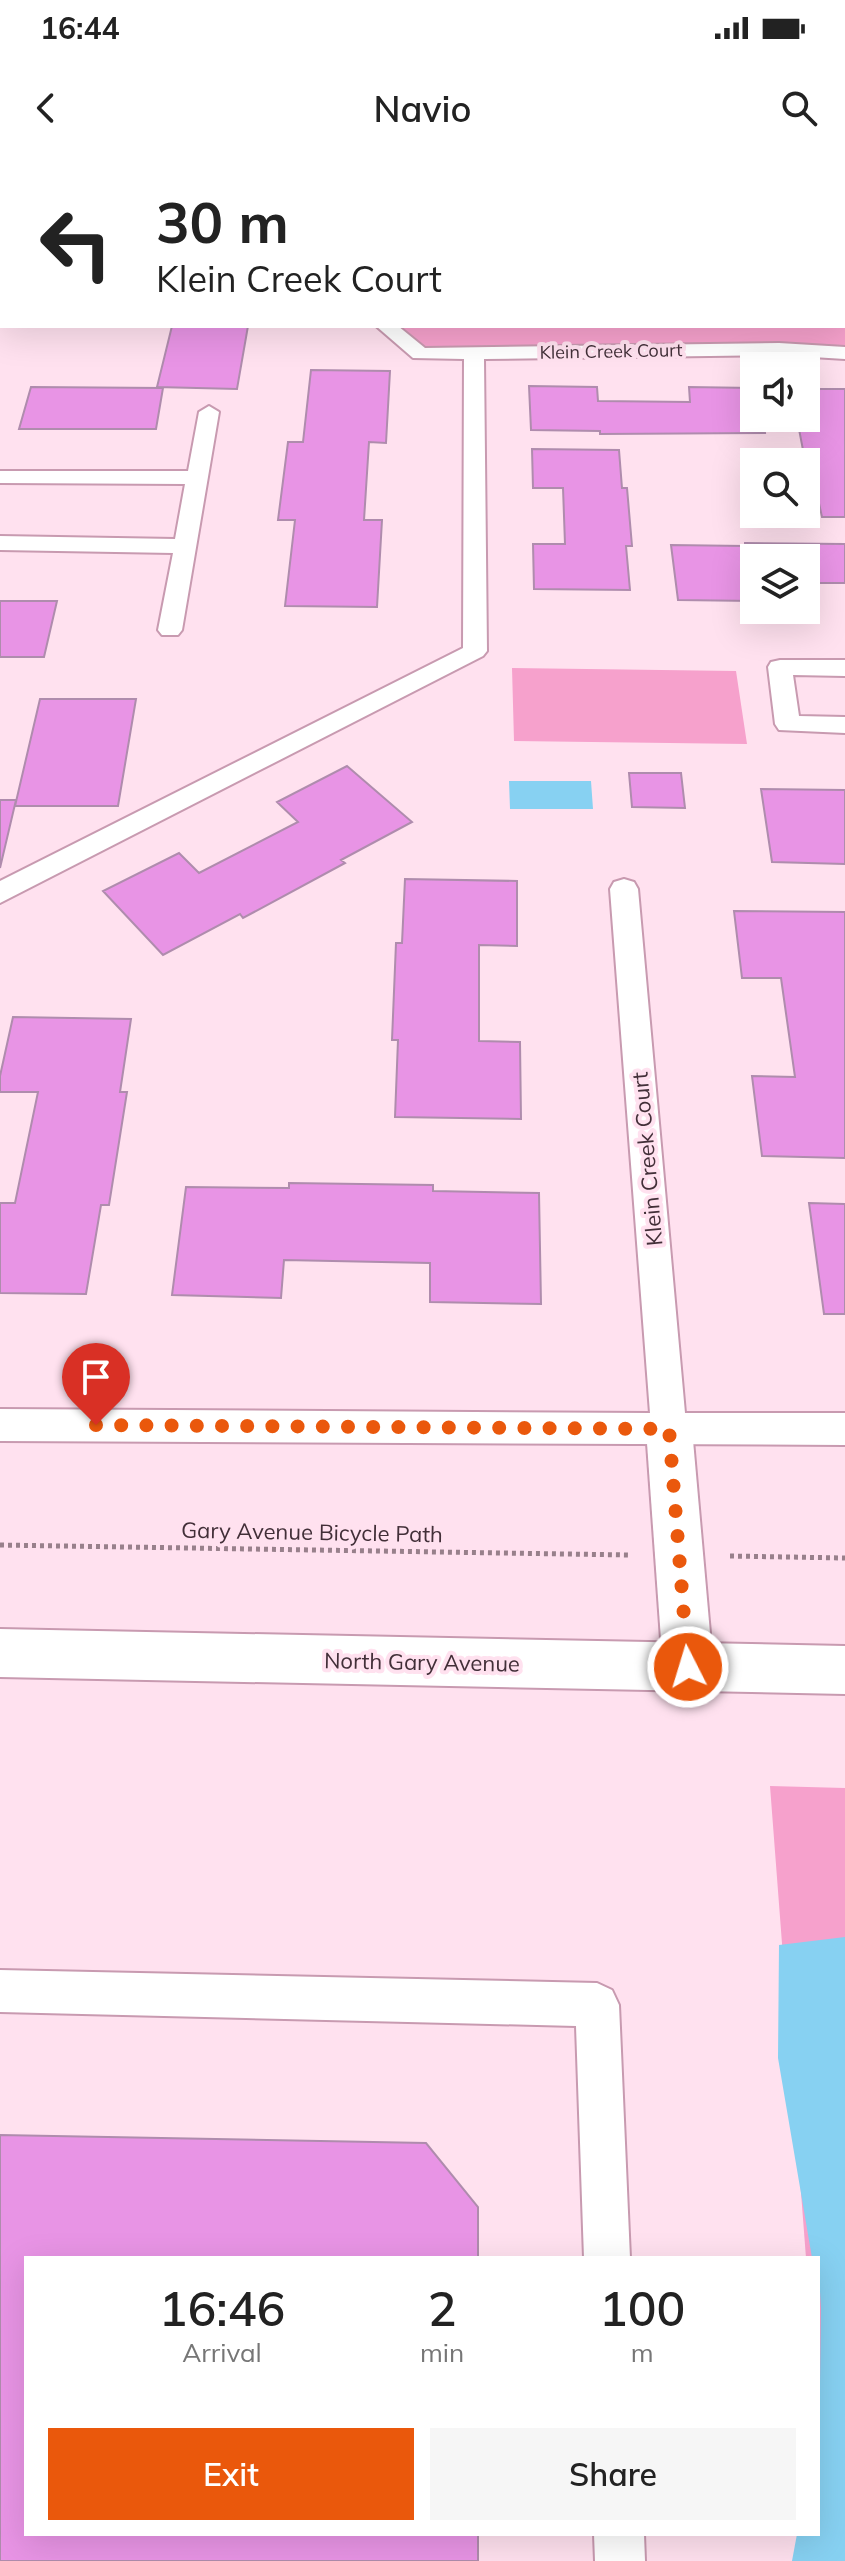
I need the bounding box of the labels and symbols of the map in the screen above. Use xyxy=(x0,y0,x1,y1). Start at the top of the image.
street label: Klein Creek Court xyxy=(539,338,683,364)
street label: Klein Creek Court xyxy=(625,1070,669,1247)
pin xyxy=(62,1343,130,1425)
street label: Gary Avenue Bicycle Path xyxy=(181,1516,443,1548)
position arrow xyxy=(646,1625,730,1709)
street label: North Gary Avenue xyxy=(324,1646,520,1678)

